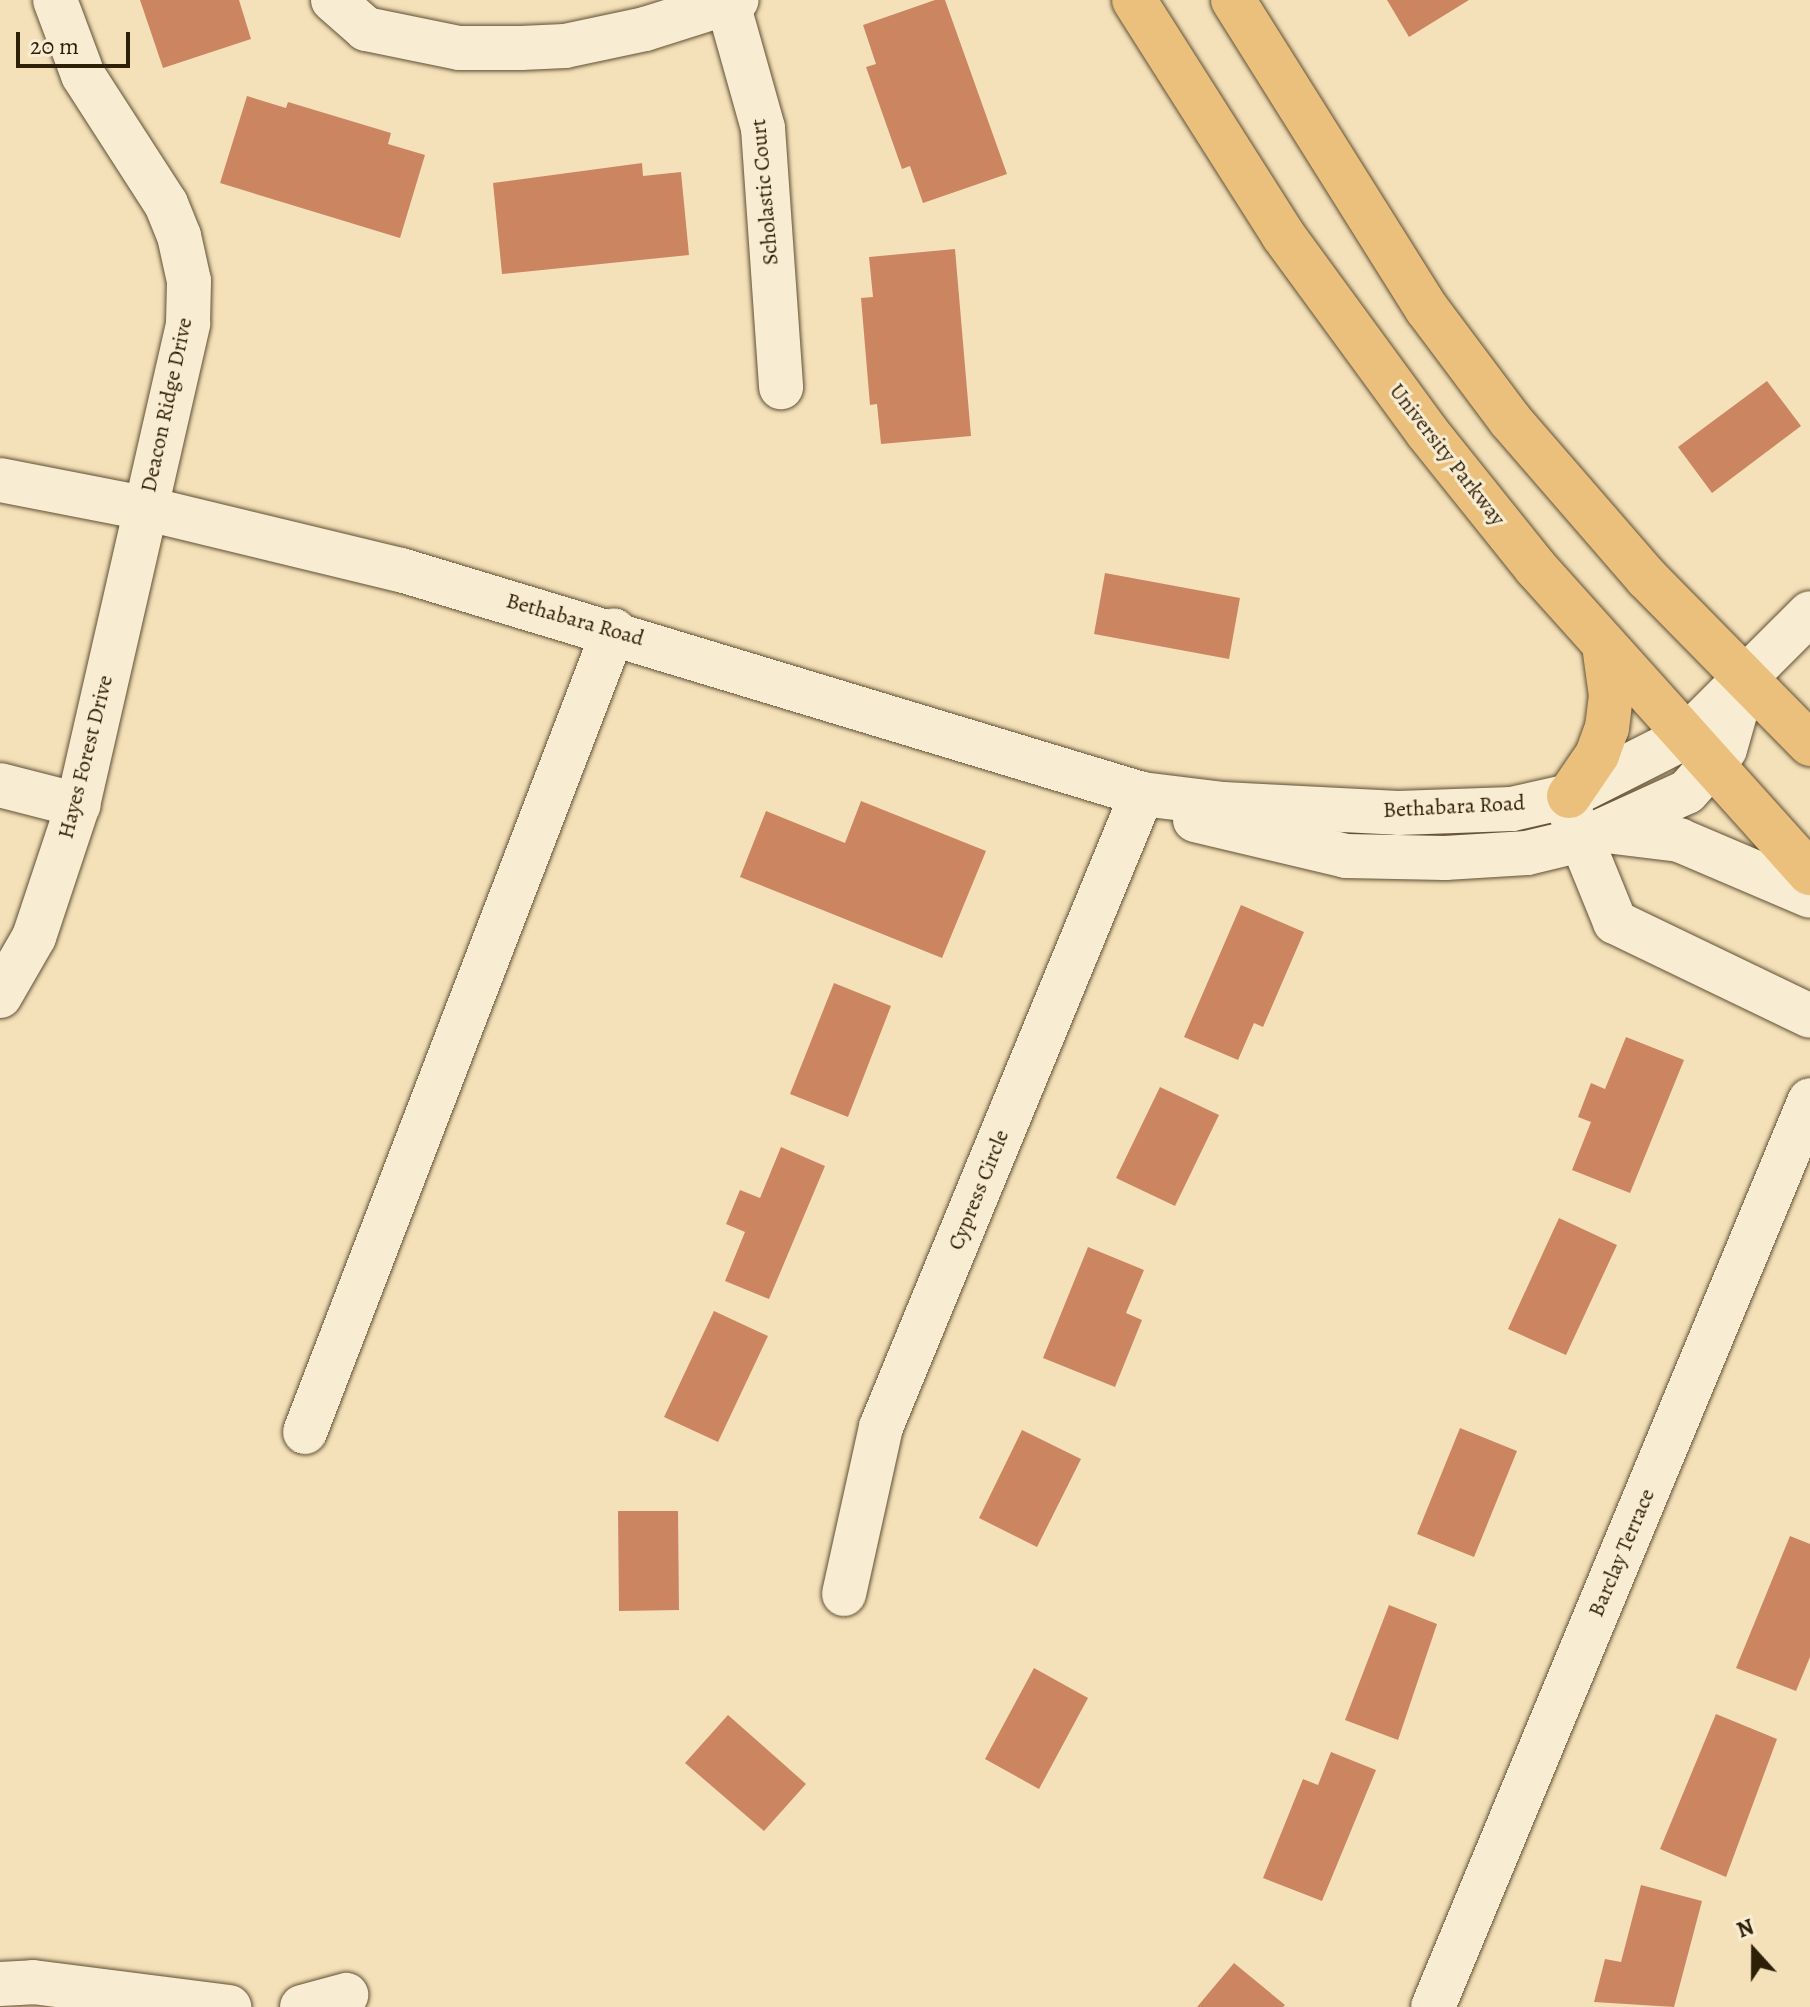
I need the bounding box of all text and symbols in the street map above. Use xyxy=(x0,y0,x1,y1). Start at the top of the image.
scale bar xyxy=(20,16,134,66)
text: 20 m xyxy=(30,30,79,62)
street label: Scholastic Court xyxy=(745,118,785,266)
street label: Deacon Ridge Drive xyxy=(136,315,198,495)
street label: University Parkway xyxy=(1383,379,1511,531)
street label: Bethabara Road xyxy=(503,588,647,652)
street label: Hayes Forest Drive xyxy=(53,672,119,842)
street label: Bethabara Road xyxy=(1382,790,1526,824)
street label: Cypress Circle xyxy=(943,1126,1015,1254)
street label: Barclay Terrace xyxy=(1583,1485,1661,1621)
north arrow xyxy=(1714,1911,1794,1991)
text: N xyxy=(1733,1912,1758,1945)

